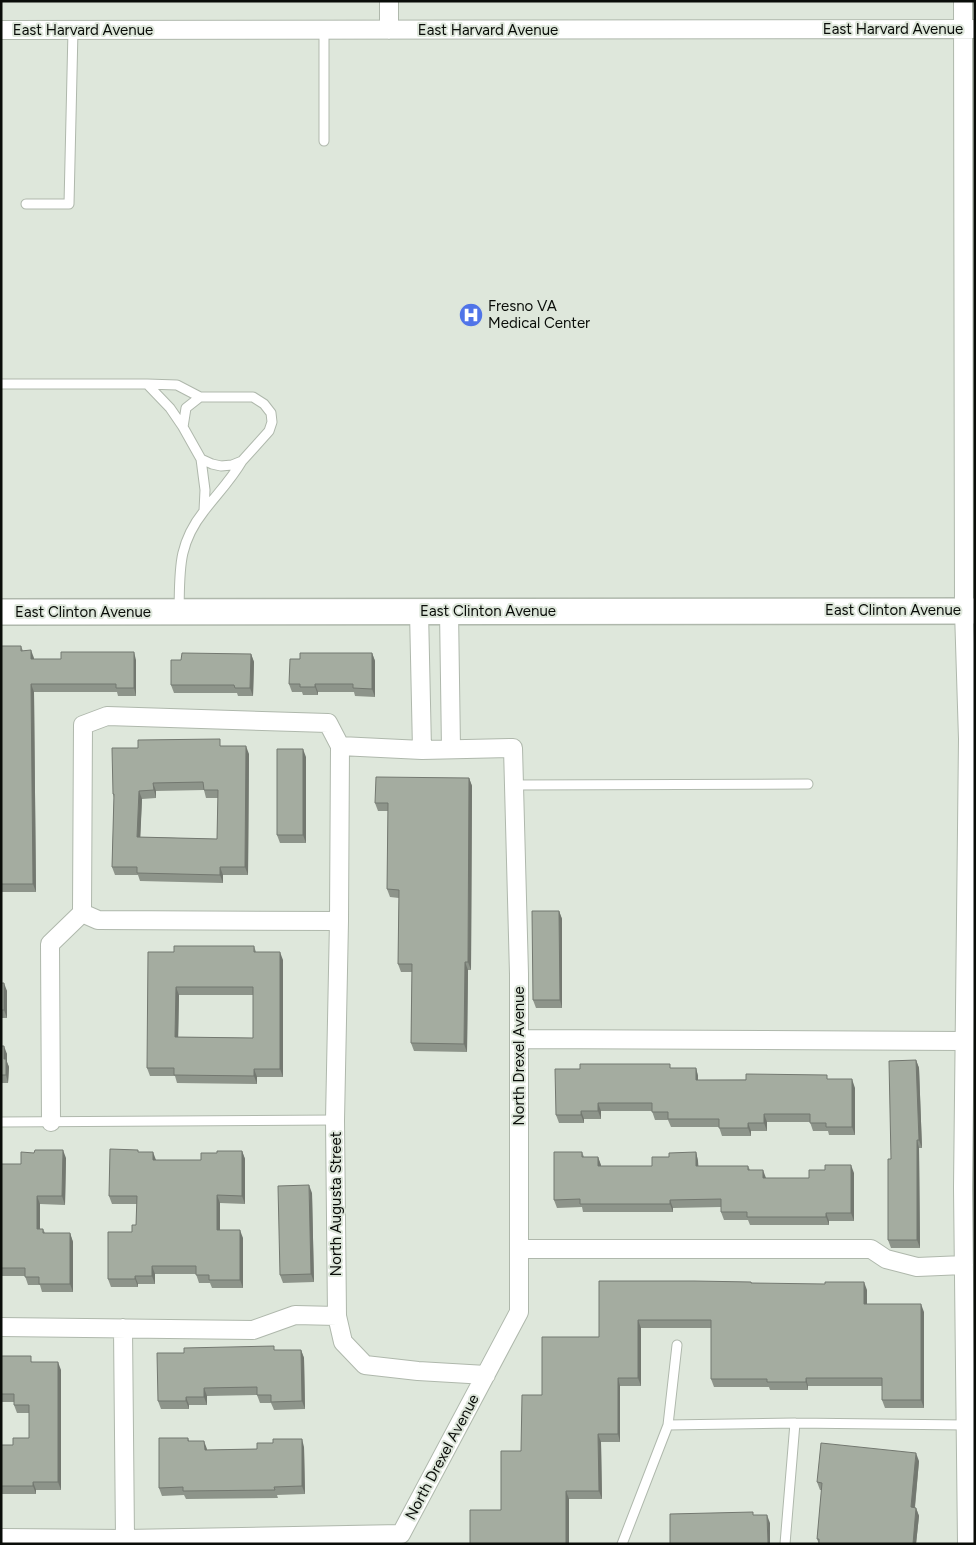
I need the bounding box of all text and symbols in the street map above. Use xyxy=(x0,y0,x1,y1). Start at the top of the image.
street label: East Harvard Avenue xyxy=(823,20,963,38)
street label: East Harvard Avenue xyxy=(13,21,153,39)
street label: East Harvard Avenue xyxy=(418,21,558,39)
place label: Fresno VA Medical Center xyxy=(488,297,590,332)
hospital icon: Fresno VA Medical Center xyxy=(458,302,484,328)
street label: East Clinton Avenue xyxy=(825,601,961,619)
street label: East Clinton Avenue xyxy=(420,602,556,620)
street label: East Clinton Avenue xyxy=(15,603,151,621)
street label: North Drexel Avenue xyxy=(510,986,528,1126)
street label: North Augusta Street xyxy=(327,1131,345,1276)
street label: North Drexel Avenue xyxy=(401,1391,483,1523)

